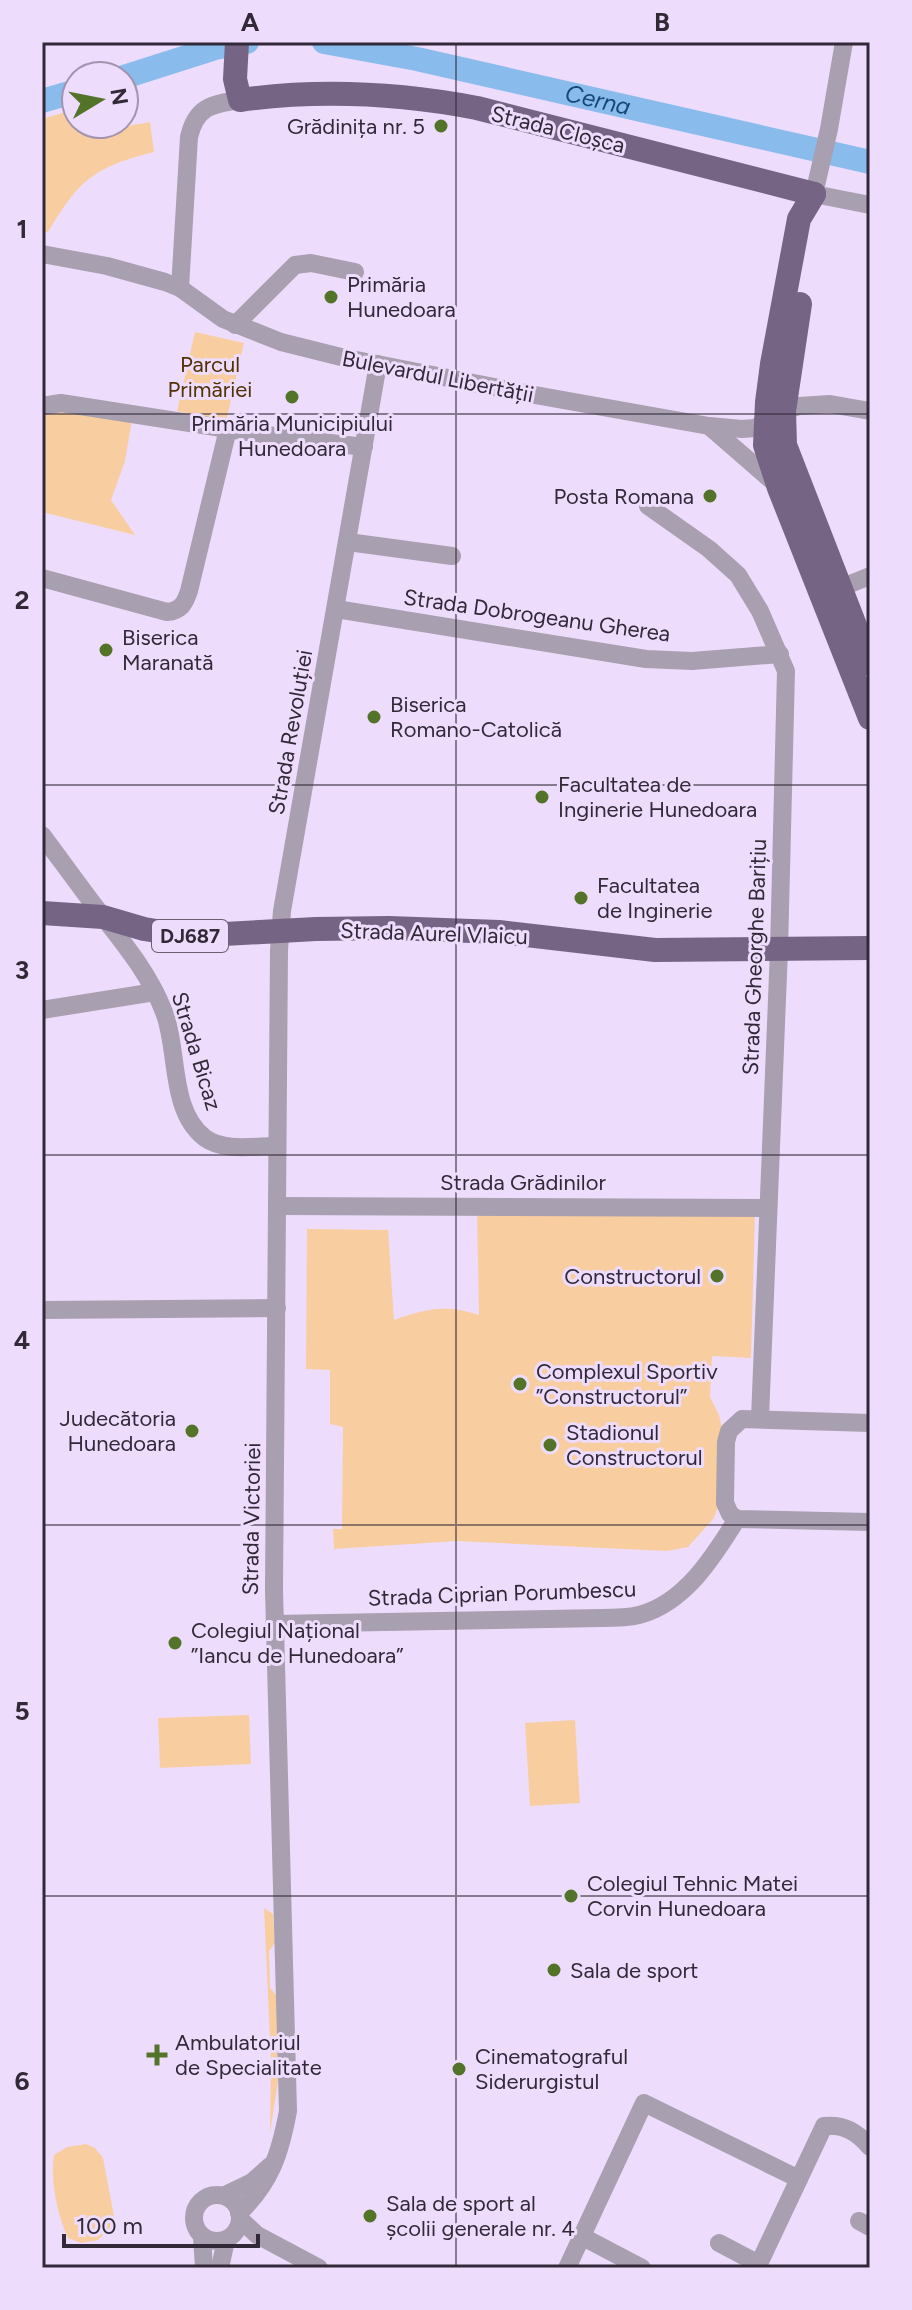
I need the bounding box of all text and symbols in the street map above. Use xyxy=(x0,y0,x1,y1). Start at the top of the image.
text: A xyxy=(241,6,260,38)
text: B xyxy=(654,6,670,38)
north arrow xyxy=(60,60,140,140)
water label: Cerna xyxy=(562,78,633,121)
text: N xyxy=(104,86,134,107)
street label: Strada Cloșca xyxy=(488,100,628,159)
place label: Grădinița nr. 5 xyxy=(287,113,425,140)
marker: Grădinița nr. 5 xyxy=(432,117,450,135)
text: 1 xyxy=(17,213,27,245)
place label: Primăria Hunedoara xyxy=(347,271,456,323)
marker: Primăria Hunedoara xyxy=(322,288,340,306)
street label: Bulevardul Libertății xyxy=(340,345,536,408)
park label: Parcul Primăriei xyxy=(168,351,252,403)
marker: Primăria Municipiului Hunedoara xyxy=(283,388,301,406)
place label: Primăria Municipiului Hunedoara xyxy=(191,410,393,462)
place label: Posta Romana xyxy=(554,483,694,510)
marker: Posta Romana xyxy=(701,487,719,505)
street label: Strada Dobrogeanu Gherea xyxy=(402,583,672,648)
text: 2 xyxy=(14,584,30,616)
place label: Biserica Maranată xyxy=(122,624,213,676)
marker: Biserica Maranată xyxy=(97,641,115,659)
street label: Strada Revoluției xyxy=(263,647,318,817)
place label: Biserica Romano-Catolică xyxy=(390,691,562,743)
marker: Biserica Romano-Catolică xyxy=(365,708,383,726)
place label: Facultatea de Inginerie Hunedoara xyxy=(558,771,757,823)
marker: Facultatea de Inginerie Hunedoara xyxy=(533,788,551,806)
street label: Strada Gheorghe Barițiu xyxy=(737,838,772,1076)
place label: Facultatea de Inginerie xyxy=(597,872,712,924)
marker: Facultatea de Inginerie xyxy=(572,889,590,907)
street label: Strada Aurel Vlaicu xyxy=(340,917,528,950)
road number: DJ687 xyxy=(152,920,228,952)
text: 3 xyxy=(15,954,29,986)
street label: Strada Bicaz xyxy=(166,989,227,1114)
street label: Strada Grădinilor xyxy=(440,1169,606,1196)
place label: Constructorul xyxy=(564,1263,701,1290)
marker: Constructorul xyxy=(708,1267,726,1285)
text: 4 xyxy=(14,1324,30,1356)
place label: Complexul Sportiv ”Constructorul” xyxy=(536,1358,718,1410)
marker: Complexul Sportiv ”Constructorul” xyxy=(511,1375,529,1393)
place label: Judecătoria Hunedoara xyxy=(60,1405,176,1457)
place label: Stadionul Constructorul xyxy=(566,1419,703,1471)
marker: Judecătoria Hunedoara xyxy=(183,1422,201,1440)
marker: Stadionul Constructorul xyxy=(541,1436,559,1454)
street label: Strada Victoriei xyxy=(237,1442,266,1596)
street label: Strada Ciprian Porumbescu xyxy=(367,1575,637,1612)
place label: Colegiul Național ”Iancu de Hunedoara” xyxy=(191,1617,404,1669)
marker: Colegiul Național ”Iancu de Hunedoara” xyxy=(166,1634,184,1652)
text: 5 xyxy=(14,1695,30,1727)
place label: Colegiul Tehnic Matei Corvin Hunedoara xyxy=(587,1870,798,1922)
marker: Colegiul Tehnic Matei Corvin Hunedoara xyxy=(562,1887,580,1905)
place label: Sala de sport xyxy=(570,1957,698,1984)
marker: Sala de sport xyxy=(545,1961,563,1979)
place label: Ambulatoriul de Specialitate xyxy=(175,2029,322,2081)
place label: Cinematograful Siderurgistul xyxy=(475,2043,628,2095)
marker: Ambulatoriul de Specialitate xyxy=(146,2044,168,2066)
marker: Cinematograful Siderurgistul xyxy=(450,2060,468,2078)
text: 6 xyxy=(14,2065,30,2097)
place label: Sala de sport al școlii generale nr. 4 xyxy=(386,2190,575,2242)
scale bar xyxy=(64,2198,258,2248)
marker: Sala de sport al școlii generale nr. 4 xyxy=(361,2207,379,2225)
text: 100 m xyxy=(76,2211,143,2240)

